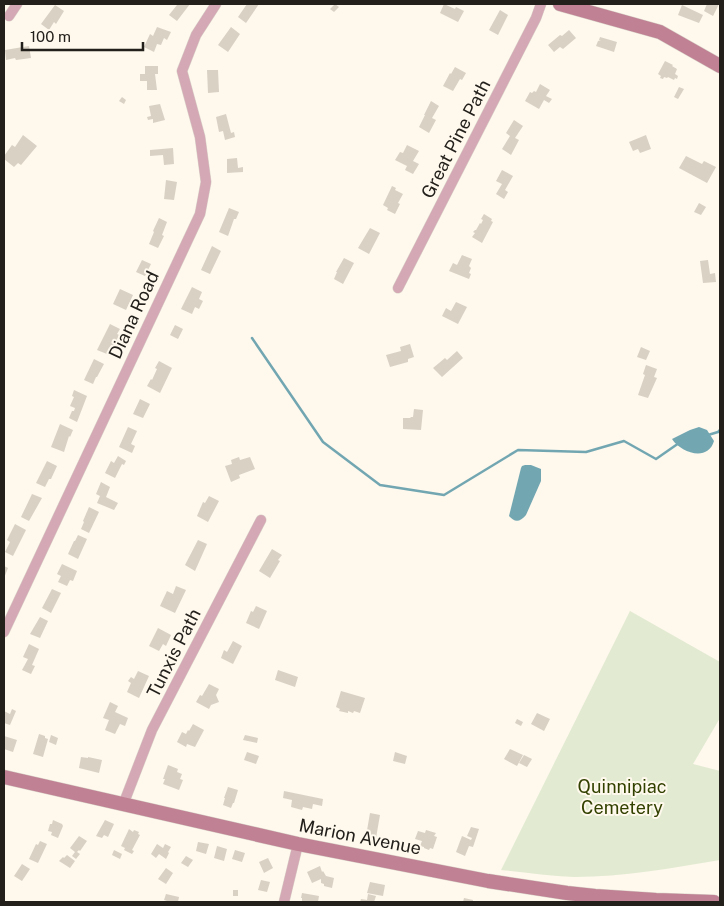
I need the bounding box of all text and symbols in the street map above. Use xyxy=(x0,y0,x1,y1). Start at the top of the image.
scale bar xyxy=(22,20,144,52)
text: 100 m xyxy=(30,28,71,45)
street label: Great Pine Path xyxy=(417,76,494,202)
street label: Diana Road xyxy=(104,268,163,362)
street label: Tunxis Path xyxy=(142,605,205,701)
park label: Quinnipiac Cemetery xyxy=(578,776,666,818)
street label: Marion Avenue xyxy=(297,814,423,859)

